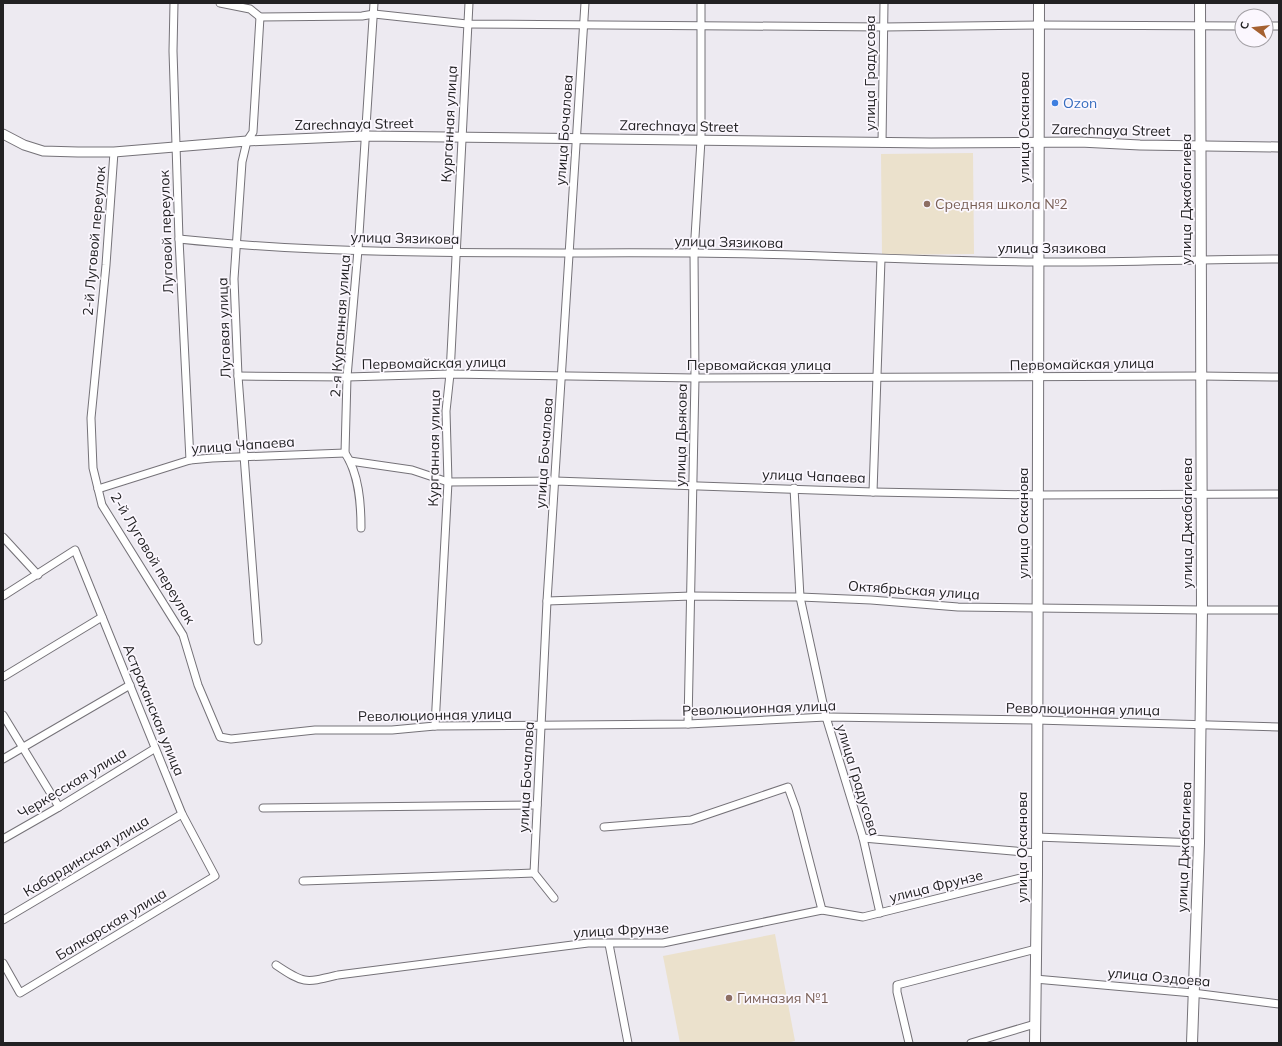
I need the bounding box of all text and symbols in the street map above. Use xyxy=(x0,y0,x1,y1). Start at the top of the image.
north arrow xyxy=(1234,8,1274,48)
street label: улица Градусова xyxy=(861,15,879,131)
text: С xyxy=(1237,20,1252,31)
street label: Курганная улица xyxy=(437,65,461,183)
street label: улица Осканова xyxy=(1015,71,1033,183)
street label: улица Бочалова xyxy=(551,74,577,186)
place label: Ozon xyxy=(1063,94,1097,112)
marker: Ozon xyxy=(1050,98,1060,108)
street label: Zarechnaya Street xyxy=(294,114,414,134)
street label: Zarechnaya Street xyxy=(619,116,739,136)
street label: Zarechnaya Street xyxy=(1051,120,1171,140)
street label: улица Джабагиева xyxy=(1177,134,1195,264)
street label: 2-й Луговой переулок xyxy=(78,165,110,317)
street label: Луговой переулок xyxy=(155,169,177,294)
place label: Средняя школа №2 xyxy=(935,195,1068,213)
marker: Средняя школа №2 xyxy=(922,199,932,209)
street label: улица Зязикова xyxy=(350,228,460,248)
street label: улица Зязикова xyxy=(674,232,784,252)
street label: улица Зязикова xyxy=(998,239,1106,257)
street label: 2-я Курганная улица xyxy=(326,254,354,398)
street label: Луговая улица xyxy=(213,277,235,379)
street label: Первомайская улица xyxy=(362,353,506,373)
street label: Первомайская улица xyxy=(1010,354,1154,374)
street label: Первомайская улица xyxy=(687,356,831,374)
street label: улица Дьякова xyxy=(671,383,691,487)
street label: Курганная улица xyxy=(424,389,444,507)
street label: улица Бочалова xyxy=(531,397,557,509)
street label: улица Чапаева xyxy=(191,432,295,458)
street label: улица Джабагиева xyxy=(1178,458,1196,588)
street label: улица Чапаева xyxy=(762,465,866,487)
street label: улица Осканова xyxy=(1014,467,1032,579)
street label: 2-й Луговой переулок xyxy=(107,489,200,627)
street label: Октябрьская улица xyxy=(848,576,980,604)
street label: Астраханская улица xyxy=(119,641,189,779)
street label: Революционная улица xyxy=(682,696,836,720)
street label: Революционная улица xyxy=(1006,699,1160,719)
street label: Революционная улица xyxy=(358,705,512,725)
street label: улица Бочалова xyxy=(514,721,538,833)
street label: улица Градусова xyxy=(832,722,884,838)
street label: Черкесская улица xyxy=(14,743,130,823)
street label: улица Джабагиева xyxy=(1173,781,1195,913)
street label: улица Осканова xyxy=(1013,791,1031,903)
street label: Кабардинская улица xyxy=(20,811,152,901)
street label: улица Фрунзе xyxy=(887,866,985,906)
street label: Балкарская улица xyxy=(52,884,170,964)
street label: улица Фрунзе xyxy=(573,918,670,941)
street label: улица Оздоева xyxy=(1107,964,1211,990)
place label: Гимназия №1 xyxy=(737,989,829,1007)
marker: Гимназия №1 xyxy=(724,993,734,1003)

